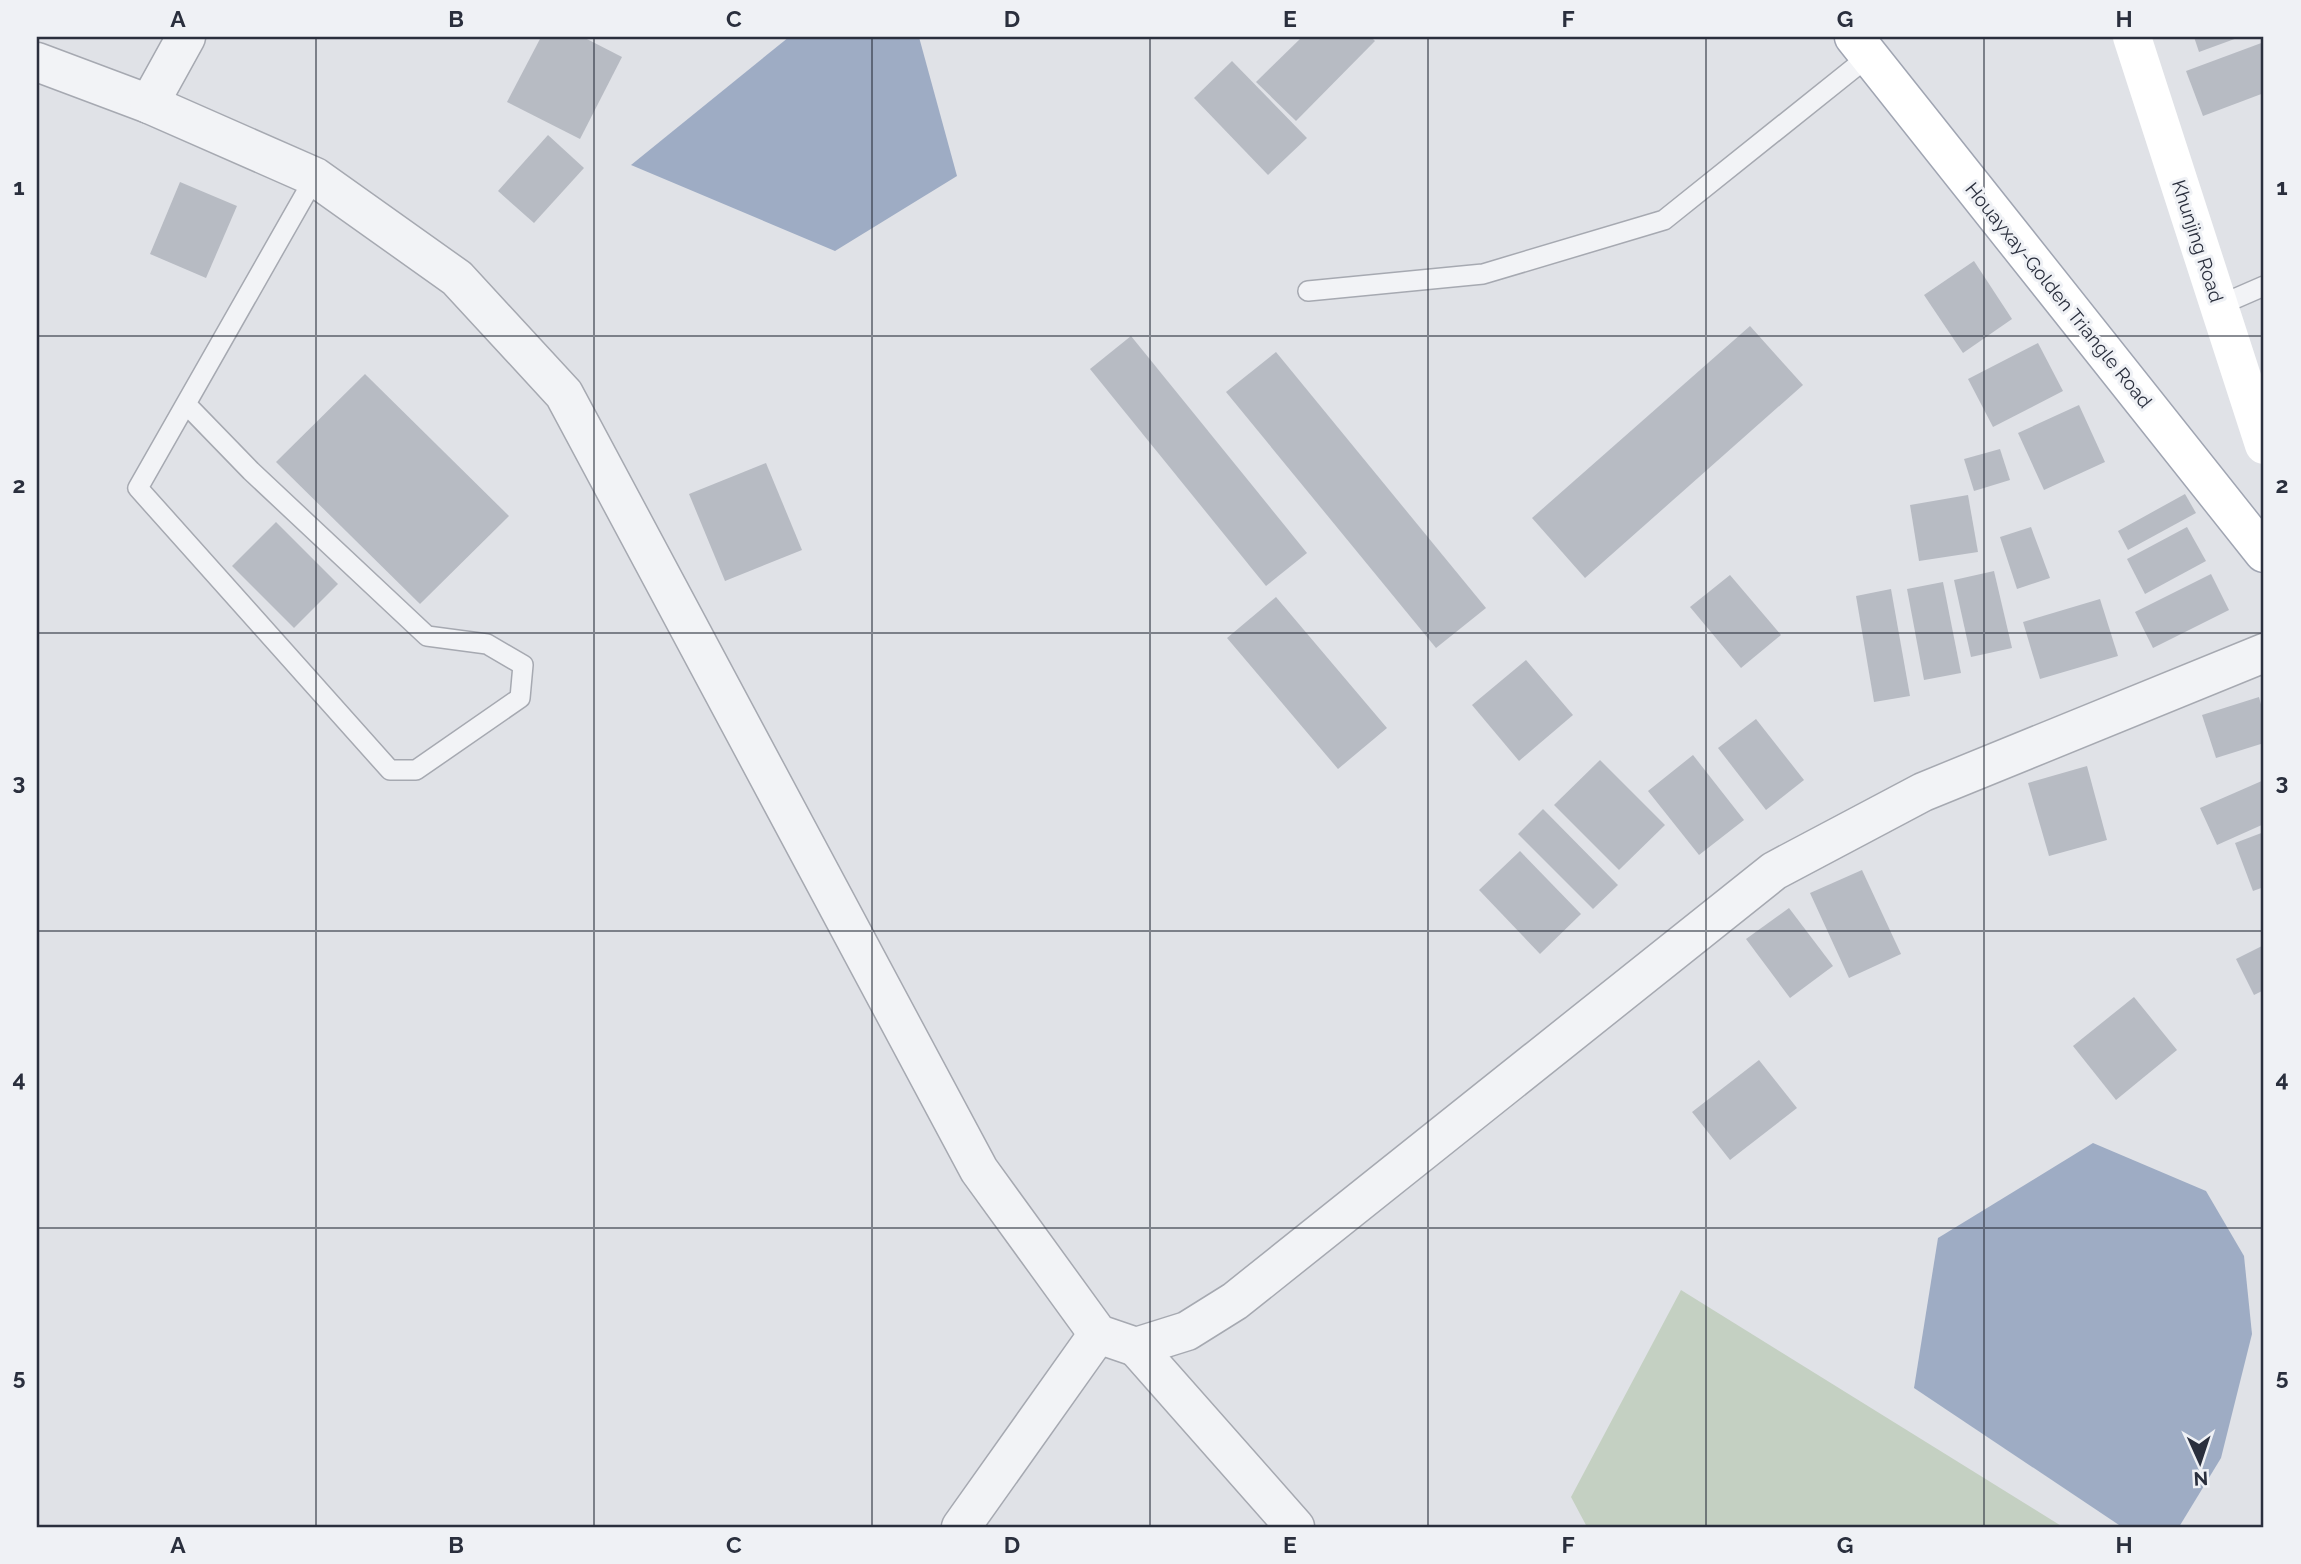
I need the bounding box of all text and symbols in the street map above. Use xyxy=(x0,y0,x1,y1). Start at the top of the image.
text: A xyxy=(170,5,186,32)
text: B xyxy=(448,5,464,32)
text: C xyxy=(726,5,742,32)
text: D xyxy=(1004,5,1020,32)
text: E xyxy=(1283,5,1297,32)
text: F xyxy=(1561,5,1575,32)
text: G xyxy=(1837,5,1853,32)
text: H xyxy=(2115,5,2133,32)
text: 1 xyxy=(13,173,25,200)
text: 1 xyxy=(2276,173,2288,200)
street label: Khunjing Road xyxy=(2168,177,2228,305)
street label: Houayxay-Golden Triangle Road xyxy=(1961,178,2157,412)
text: 2 xyxy=(13,471,25,498)
text: 2 xyxy=(2276,471,2288,498)
text: 3 xyxy=(13,768,25,795)
text: 3 xyxy=(2276,768,2288,795)
text: 4 xyxy=(12,1065,26,1092)
text: 4 xyxy=(2275,1065,2289,1092)
text: 5 xyxy=(13,1363,26,1390)
text: 5 xyxy=(2276,1363,2289,1390)
north arrow xyxy=(2164,1428,2234,1498)
text: N xyxy=(2193,1468,2209,1490)
text: A xyxy=(170,1531,186,1558)
text: B xyxy=(448,1531,464,1558)
text: C xyxy=(726,1531,742,1558)
text: D xyxy=(1004,1531,1020,1558)
text: E xyxy=(1283,1531,1297,1558)
text: F xyxy=(1561,1531,1575,1558)
text: G xyxy=(1837,1531,1853,1558)
text: H xyxy=(2115,1531,2133,1558)

